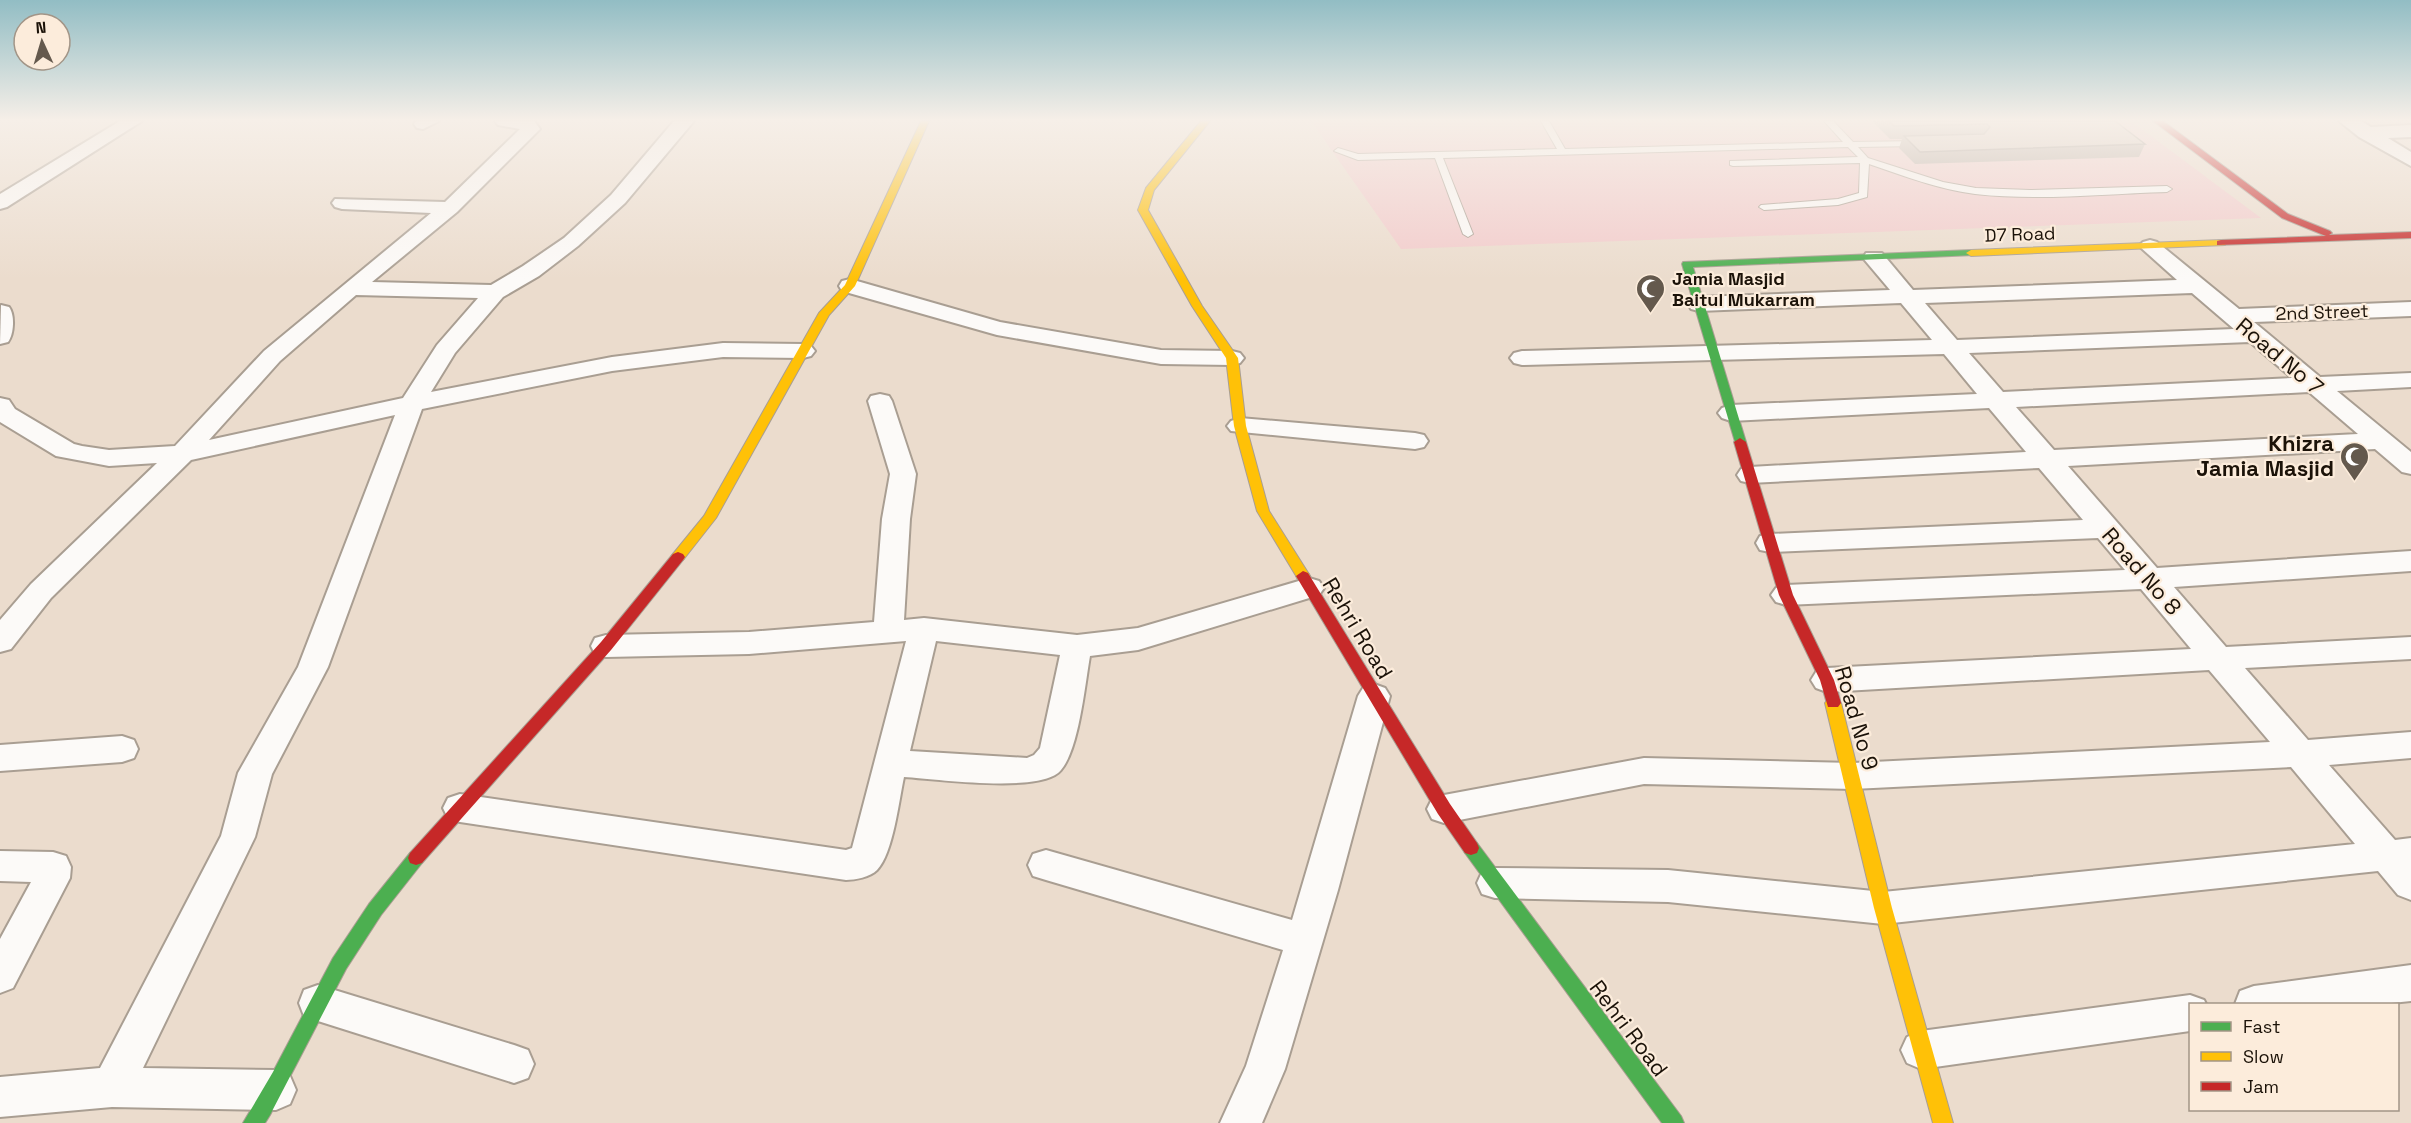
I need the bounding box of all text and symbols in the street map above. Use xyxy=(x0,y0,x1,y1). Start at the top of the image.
north arrow xyxy=(12,12,72,72)
text: N xyxy=(35,17,47,38)
street label: D7 Road xyxy=(1984,221,2056,247)
place label: Jamia Masjid Baitul Mukarram xyxy=(1672,267,1815,311)
mosque icon: Jamia Masjid Baitul Mukarram xyxy=(1635,272,1667,314)
street label: 2nd Street xyxy=(2275,299,2369,325)
street label: Road No 7 xyxy=(2230,311,2330,401)
place label: Khizra Jamia Masjid xyxy=(2196,429,2334,482)
mosque icon: Khizra Jamia Masjid xyxy=(2339,440,2371,482)
street label: Road No 8 xyxy=(2096,521,2188,621)
street label: Rehri Road xyxy=(1317,572,1399,684)
street label: Road No 9 xyxy=(1829,663,1885,773)
street label: Rehri Road xyxy=(1584,974,1674,1082)
legend xyxy=(2189,1003,2399,1111)
text: Fast xyxy=(2243,1015,2280,1038)
text: Slow xyxy=(2243,1045,2284,1068)
text: Jam xyxy=(2243,1075,2279,1098)

